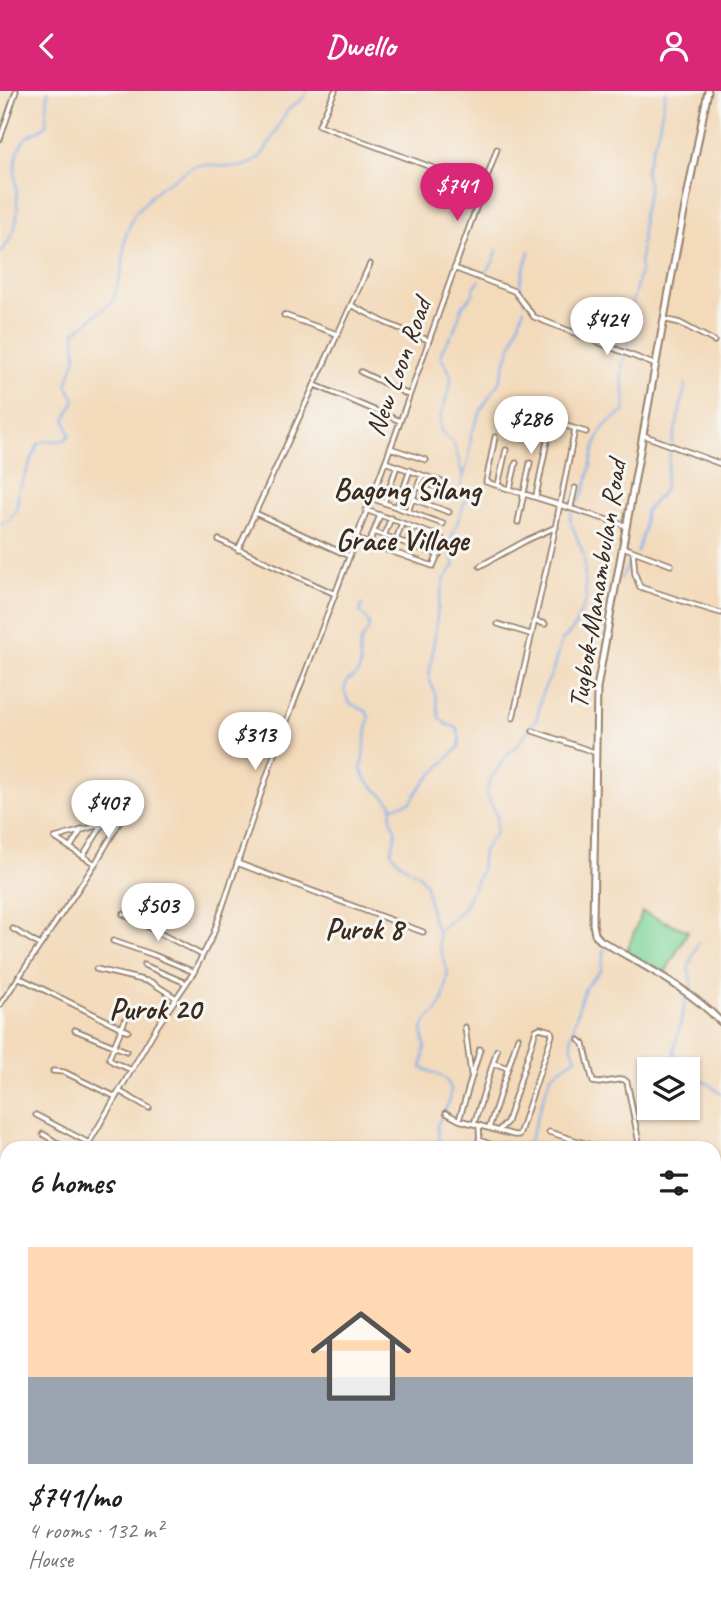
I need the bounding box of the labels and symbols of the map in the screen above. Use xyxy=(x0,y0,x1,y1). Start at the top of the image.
pin: $741 xyxy=(416,163,498,223)
street label: New Loon Road xyxy=(357,289,440,441)
pin: $424 xyxy=(566,297,648,357)
pin: $286 xyxy=(490,397,572,456)
street label: Tugbok-Manambulan Road xyxy=(560,453,635,711)
district label: Bagong Silang xyxy=(334,470,483,508)
district label: Grace Village xyxy=(336,521,470,559)
pin: $313 xyxy=(214,713,296,772)
pin: $407 xyxy=(67,781,149,840)
pin: $503 xyxy=(117,883,199,943)
district label: Purok 8 xyxy=(325,910,406,948)
district label: Purok 20 xyxy=(109,990,204,1028)

